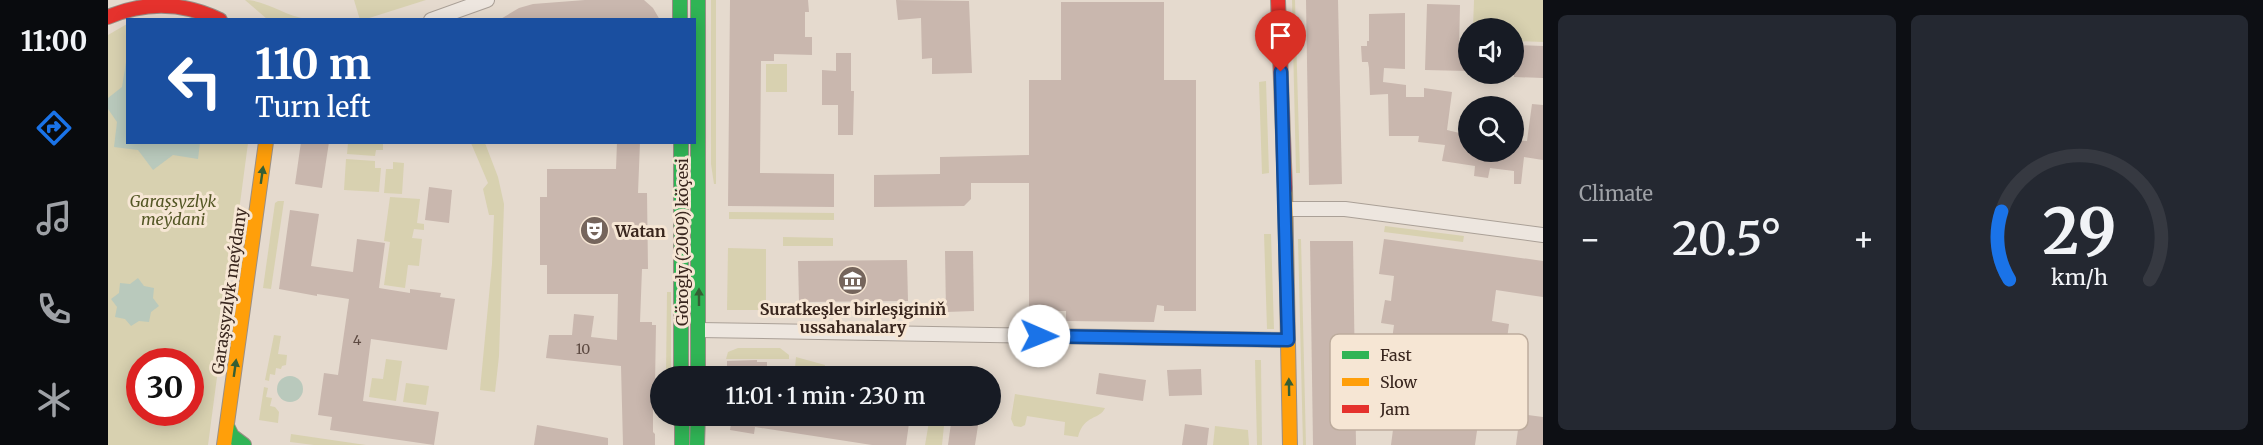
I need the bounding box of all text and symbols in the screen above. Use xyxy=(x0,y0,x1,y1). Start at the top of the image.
pin xyxy=(1255,10,1306,72)
map controls xyxy=(1458,18,1524,162)
button: sound xyxy=(1458,18,1524,84)
icon: arrive xyxy=(1264,19,1297,52)
text: 11:00 xyxy=(21,24,87,58)
text: 110 m xyxy=(255,38,371,90)
icon: left xyxy=(156,42,234,120)
text: Turn left xyxy=(255,90,370,124)
button: search xyxy=(1458,96,1524,162)
icon: directions xyxy=(33,107,75,149)
street label: Görogly (2009) köçesi xyxy=(672,158,692,326)
one-way arrow xyxy=(257,166,266,185)
text: Climate xyxy=(1579,181,1653,206)
park label: Garaşsyzlyk meýdani xyxy=(130,191,217,229)
text: 29 xyxy=(2042,193,2116,271)
icon: music xyxy=(33,197,75,239)
street label: Garaşsyzlyk meýdany xyxy=(207,206,251,376)
text: 20.5° xyxy=(1672,211,1782,267)
theatre icon: Watan xyxy=(578,215,610,247)
text: − xyxy=(1579,219,1601,260)
text: + xyxy=(1852,219,1875,260)
place label: Watan xyxy=(614,221,666,241)
text: km/h xyxy=(2051,264,2108,291)
museum icon: Suratkeşler birleşiginiň ussahanalary xyxy=(837,265,869,297)
icon: phone xyxy=(33,288,75,330)
one-way arrow xyxy=(694,288,704,307)
place label: Suratkeşler birleşiginiň ussahanalary xyxy=(760,299,946,337)
position arrow xyxy=(1007,304,1071,368)
house number: 4 xyxy=(353,331,362,349)
legend xyxy=(1330,334,1528,430)
house number: 10 xyxy=(576,340,590,358)
text: Fast xyxy=(1380,345,1413,365)
speed limit sign: 30 xyxy=(126,348,204,426)
one-way arrow xyxy=(230,359,239,378)
text: Slow xyxy=(1380,372,1418,392)
one-way arrow xyxy=(1284,377,1293,396)
icon: climate xyxy=(33,379,75,421)
text: 11:01 · 1 min · 230 m xyxy=(726,382,925,410)
text: Jam xyxy=(1379,399,1410,419)

